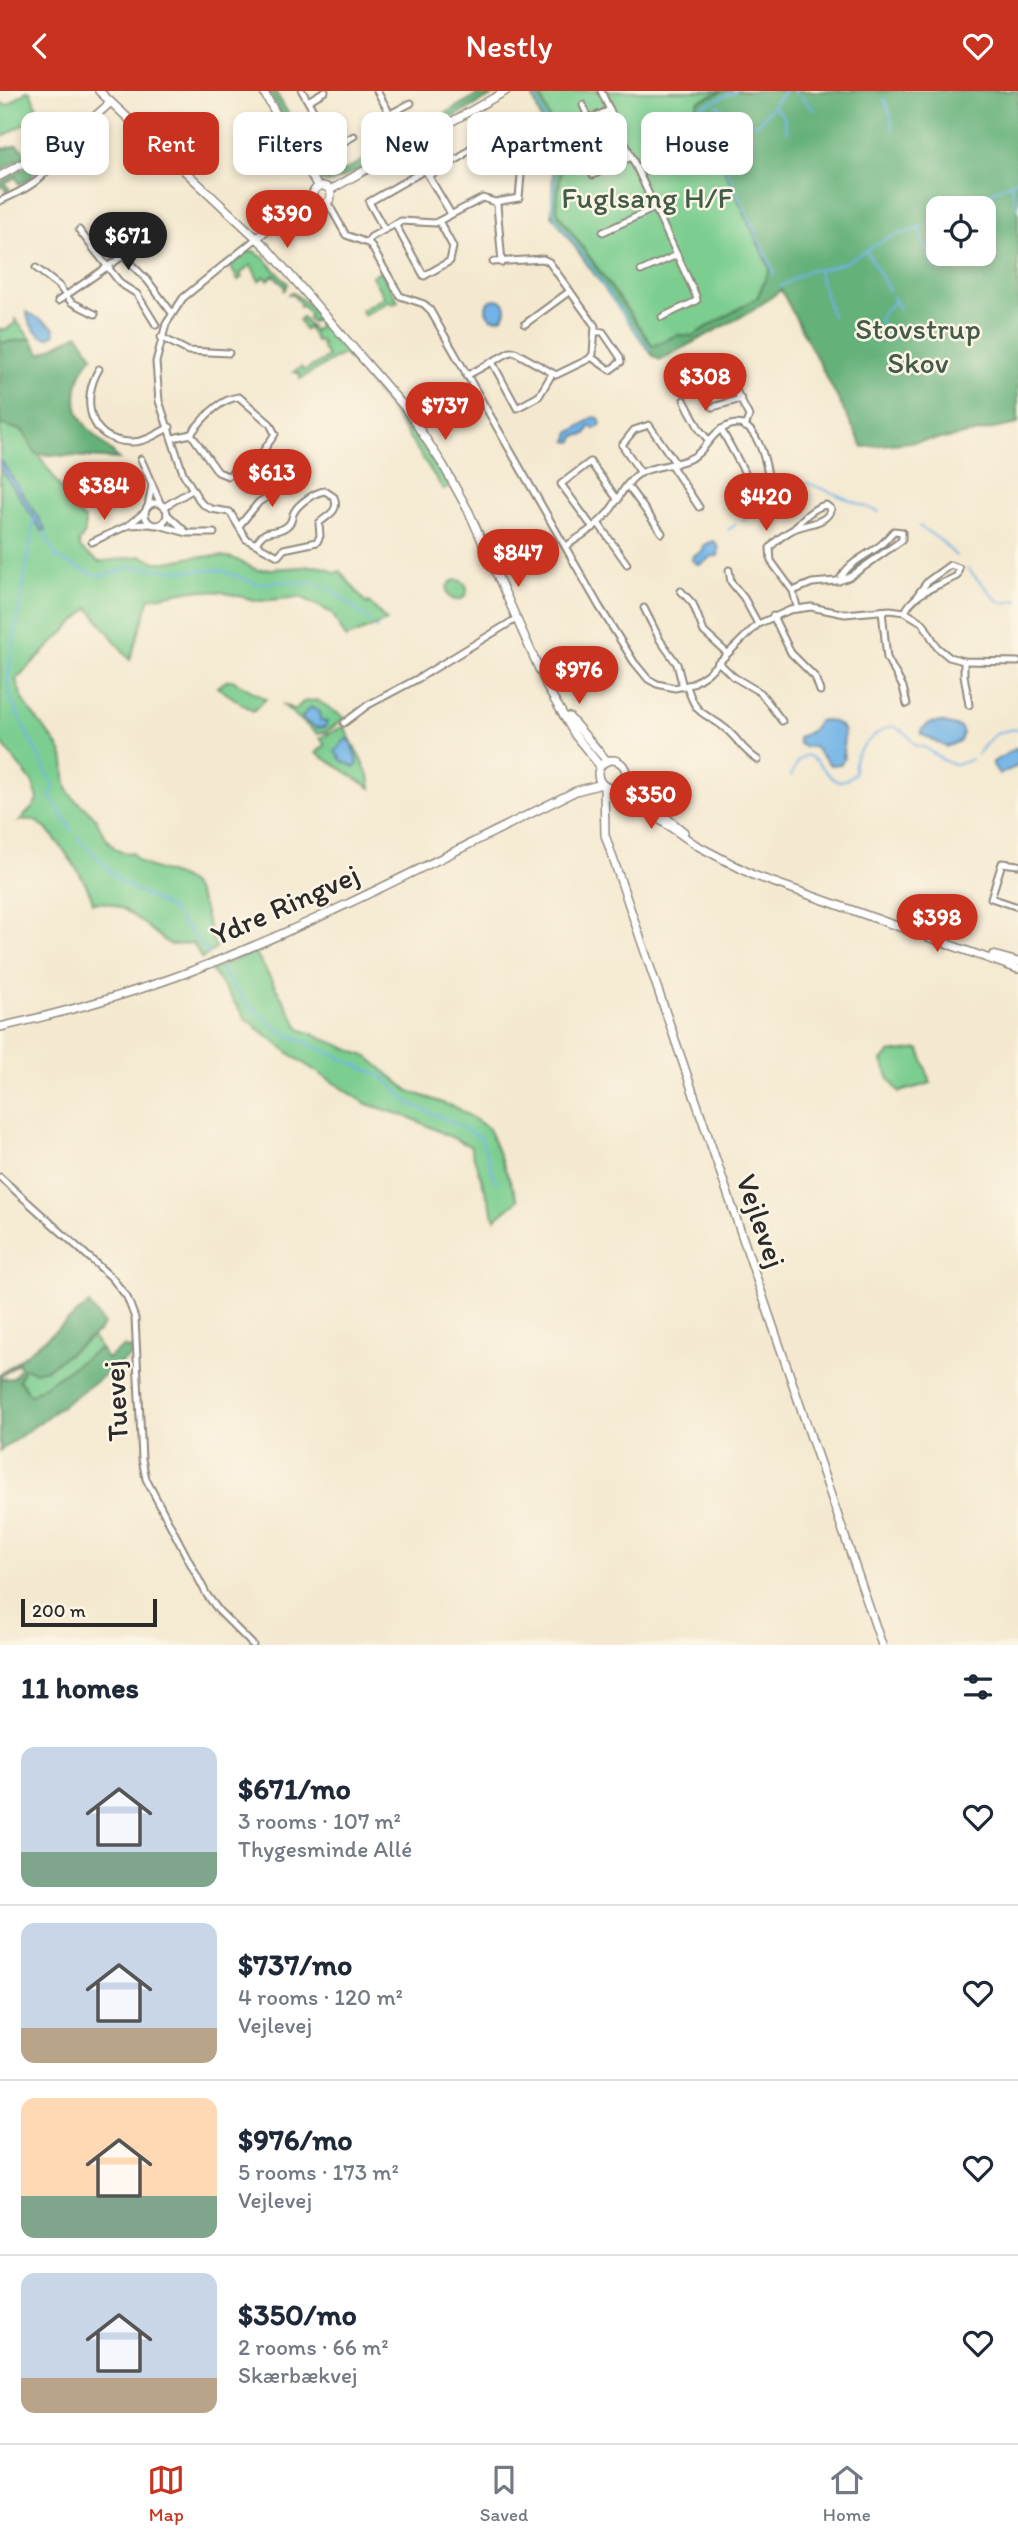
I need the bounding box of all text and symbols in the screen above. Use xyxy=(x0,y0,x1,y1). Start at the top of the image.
icon: back xyxy=(21,27,59,65)
text: Nestly xyxy=(465,27,553,65)
icon: heart xyxy=(959,27,997,65)
chip: Buy xyxy=(21,112,109,175)
chip: Rent xyxy=(123,112,219,175)
chip: Filters xyxy=(233,112,347,175)
chip: New xyxy=(361,112,453,175)
chip: Apartment xyxy=(467,112,627,175)
chip: House xyxy=(641,112,753,175)
park label: Fuglsang H/F xyxy=(561,179,733,216)
pin: $390 xyxy=(246,191,328,250)
map controls xyxy=(926,196,996,266)
button: locate xyxy=(926,196,996,266)
text: $390 xyxy=(262,199,312,227)
pin: $671 xyxy=(87,213,169,272)
text: $671 xyxy=(105,221,151,249)
park label: Stovstrup Skov xyxy=(855,310,981,381)
pin: $308 xyxy=(664,353,746,413)
text: $308 xyxy=(680,362,730,390)
pin: $737 xyxy=(404,383,486,442)
text: $737 xyxy=(421,391,469,419)
pin: $613 xyxy=(231,449,313,509)
text: $613 xyxy=(248,458,296,486)
pin: $384 xyxy=(63,463,145,522)
text: $384 xyxy=(79,471,129,499)
pin: $420 xyxy=(725,473,807,533)
text: $420 xyxy=(740,482,792,510)
pin: $847 xyxy=(477,529,559,589)
text: $847 xyxy=(493,538,543,566)
pin: $976 xyxy=(538,647,620,706)
text: $976 xyxy=(555,655,603,683)
pin: $350 xyxy=(610,771,692,831)
text: $350 xyxy=(626,780,676,808)
street label: Ydre Ringvej xyxy=(205,855,365,954)
pin: $398 xyxy=(896,895,978,954)
text: $398 xyxy=(913,903,961,931)
street label: Vejlevej xyxy=(728,1169,795,1273)
street label: Tuevej xyxy=(95,1359,136,1443)
scale bar xyxy=(21,1596,158,1628)
text: 200 m xyxy=(32,1599,86,1622)
icon: filters xyxy=(959,1668,997,1706)
text: 11 homes xyxy=(21,1669,139,1706)
text: $671/mo xyxy=(238,1770,351,1807)
icon: home xyxy=(77,1775,161,1859)
icon: heart xyxy=(959,1798,997,1836)
text: 3 rooms · 107 m² xyxy=(238,1807,401,1835)
text: Thygesminde Allé xyxy=(238,1835,412,1863)
text: $737/mo xyxy=(238,1946,352,1983)
icon: home xyxy=(77,1951,161,2035)
icon: heart xyxy=(959,1974,997,2012)
text: 4 rooms · 120 m² xyxy=(238,1983,403,2011)
text: Vejlevej xyxy=(238,2011,312,2039)
text: $976/mo xyxy=(238,2121,353,2158)
icon: home xyxy=(77,2126,161,2210)
icon: heart xyxy=(959,2149,997,2187)
text: 5 rooms · 173 m² xyxy=(238,2158,399,2186)
text: Vejlevej xyxy=(238,2186,312,2214)
text: $350/mo xyxy=(238,2296,357,2333)
icon: home xyxy=(77,2301,161,2385)
icon: heart xyxy=(959,2324,997,2362)
text: 2 rooms · 66 m² xyxy=(238,2333,389,2361)
text: Skærbækvej xyxy=(238,2361,358,2389)
tab: Map xyxy=(147,2461,185,2526)
tab: Saved xyxy=(480,2461,528,2526)
tab: Home xyxy=(823,2461,871,2526)

